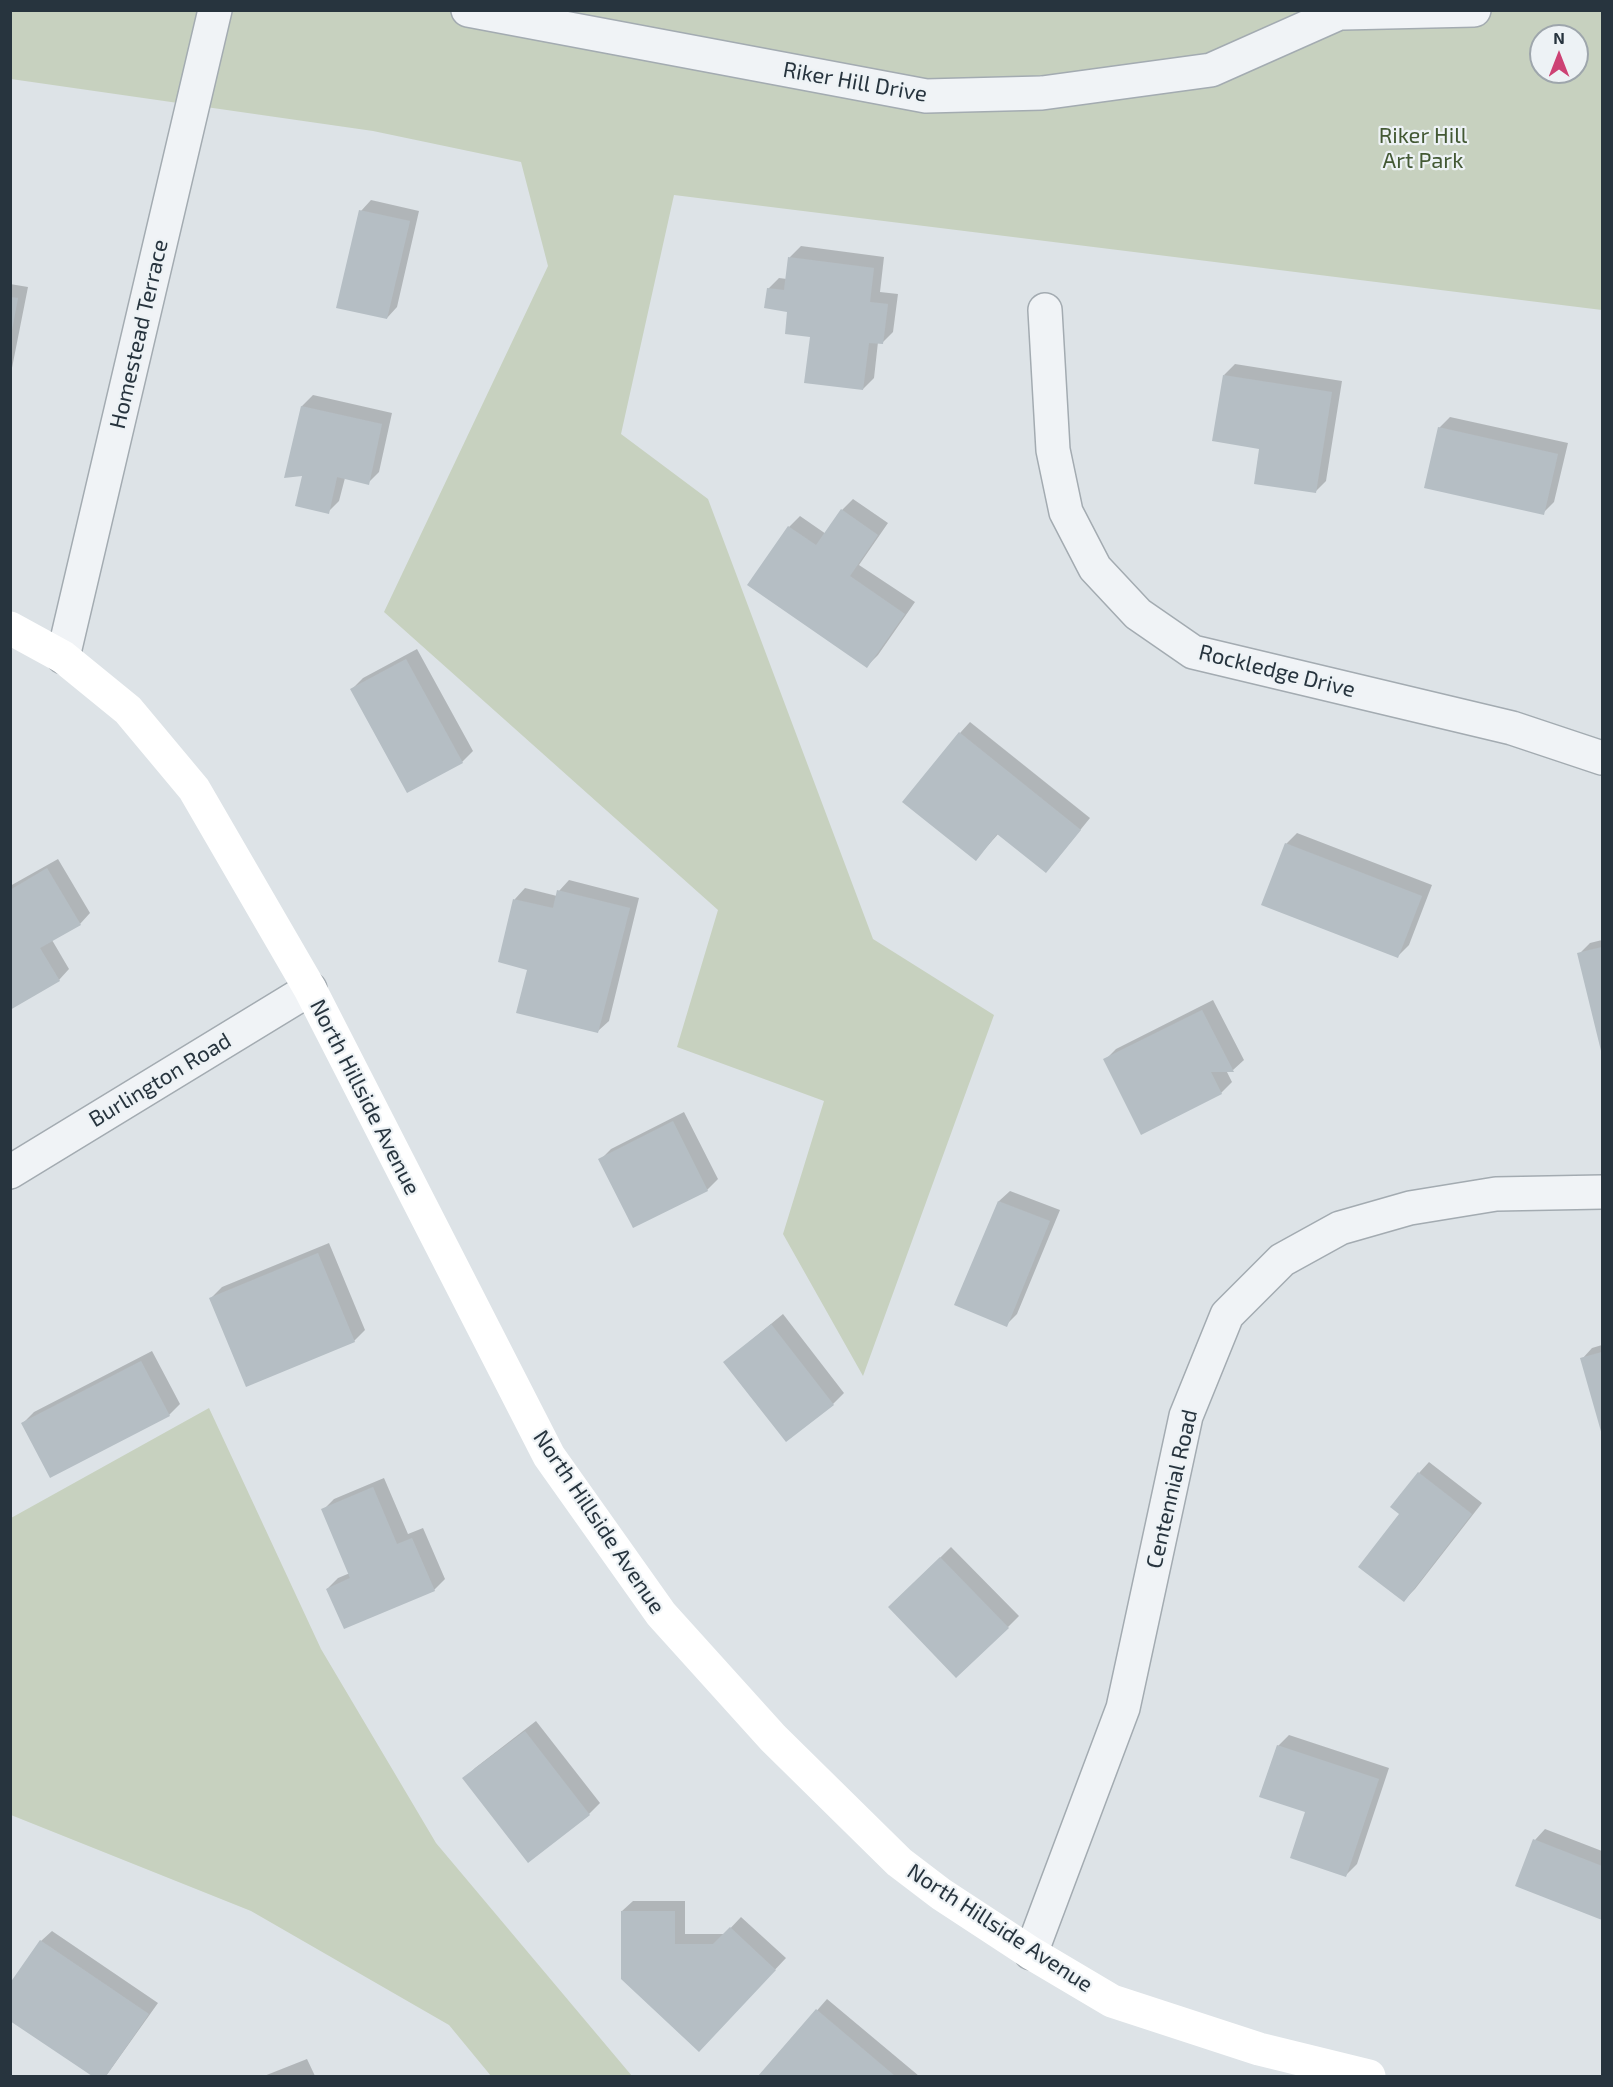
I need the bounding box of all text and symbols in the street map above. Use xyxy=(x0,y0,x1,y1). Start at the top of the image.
north arrow xyxy=(1529,24,1589,84)
text: N xyxy=(1553,28,1565,47)
street label: Riker Hill Drive xyxy=(781,56,929,108)
park label: Riker Hill Art Park xyxy=(1379,123,1467,174)
street label: Homestead Terrace xyxy=(104,237,174,431)
street label: Rockledge Drive xyxy=(1196,639,1358,703)
street label: North Hillside Avenue xyxy=(304,995,426,1199)
street label: Burlington Road xyxy=(84,1027,236,1133)
street label: Centennial Road xyxy=(1141,1407,1203,1571)
street label: North Hillside Avenue xyxy=(528,1425,670,1619)
street label: North Hillside Avenue xyxy=(902,1858,1098,1998)

